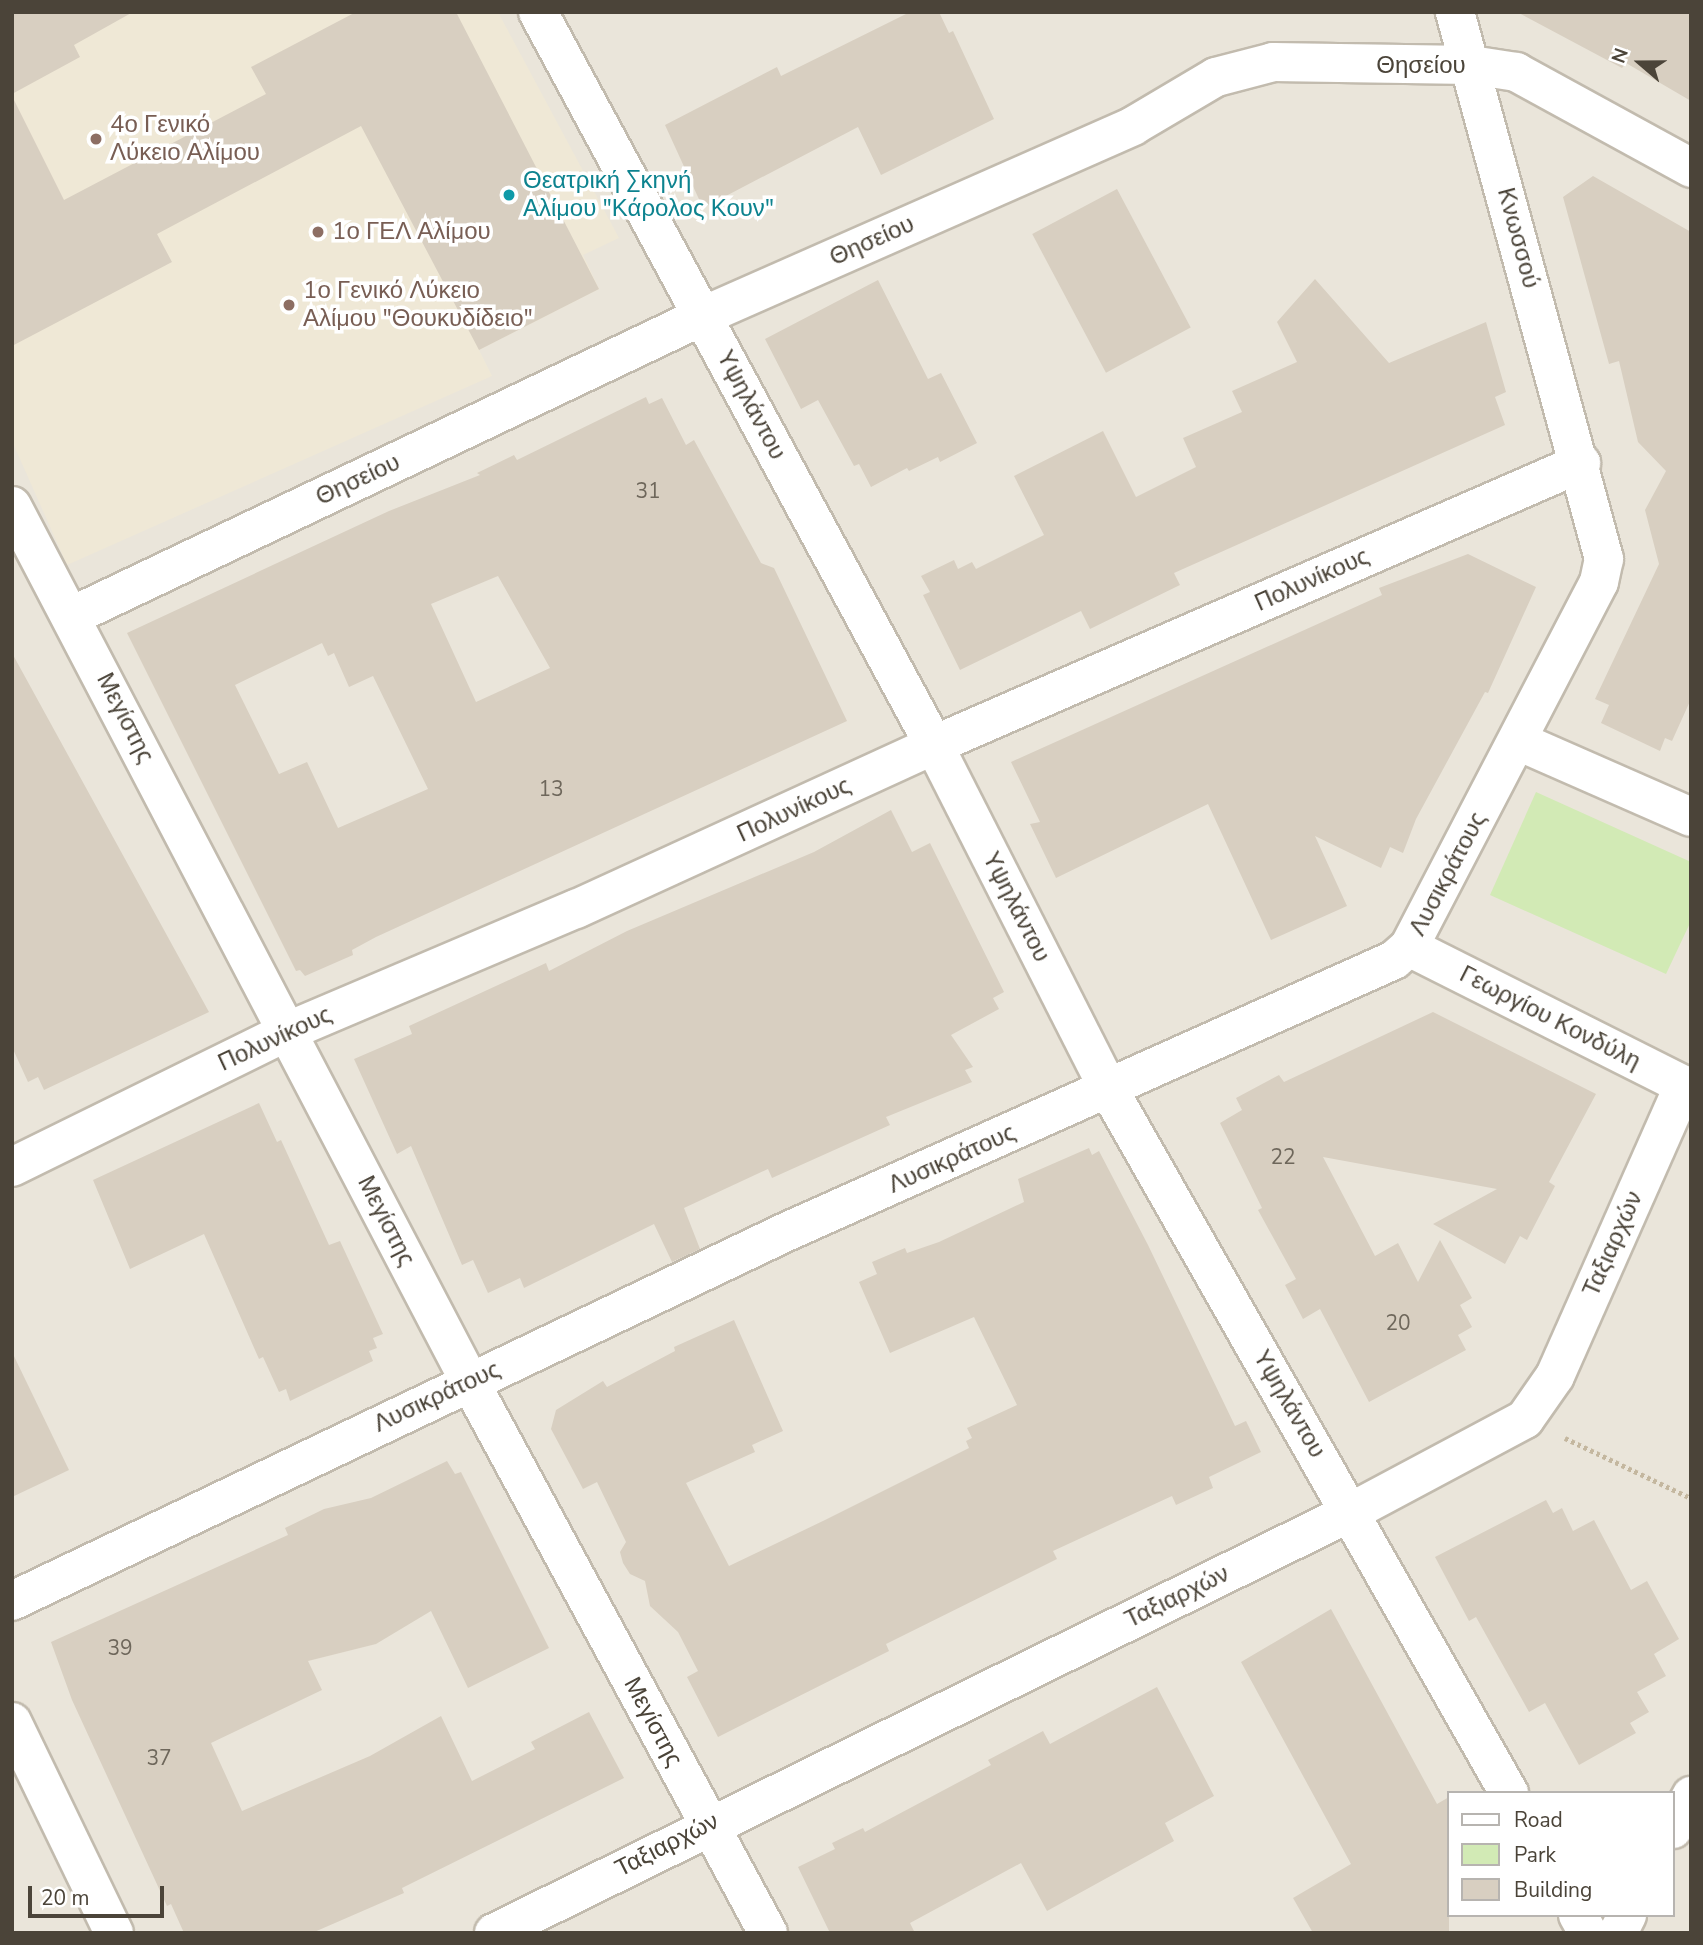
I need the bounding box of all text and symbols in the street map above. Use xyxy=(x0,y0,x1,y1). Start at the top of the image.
north arrow xyxy=(1605,28,1675,98)
text: N xyxy=(1606,45,1635,67)
street label: Θησείου xyxy=(1376,52,1466,80)
place label: 4ο Γενικό Λύκειο Αλίμου xyxy=(110,111,260,167)
marker: 4ο Γενικό Λύκειο Αλίμου xyxy=(88,131,104,147)
place label: Θεατρική Σκηνή Αλίμου "Κάρολος Κουν" xyxy=(523,167,774,223)
street label: Κνωσσού xyxy=(1491,185,1545,291)
marker: Θεατρική Σκηνή Αλίμου "Κάρολος Κουν" xyxy=(501,187,517,203)
street label: Θησείου xyxy=(825,210,919,272)
place label: 1ο ΓΕΛ Αλίμου xyxy=(332,218,491,246)
marker: 1ο ΓΕΛ Αλίμου xyxy=(310,224,326,240)
place label: 1ο Γενικό Λύκειο Αλίμου "Θουκυδίδειο" xyxy=(303,277,533,333)
marker: 1ο Γενικό Λύκειο Αλίμου "Θουκυδίδειο" xyxy=(281,297,297,313)
street label: Υψηλάντου xyxy=(710,345,792,465)
street label: Θησείου xyxy=(311,448,405,512)
house number: 31 xyxy=(635,478,661,504)
street label: Πολυνίκους xyxy=(1250,542,1374,618)
street label: Μεγίστης xyxy=(90,668,160,768)
street label: Πολυνίκους xyxy=(733,771,855,849)
house number: 13 xyxy=(538,776,564,802)
street label: Λυσικράτους xyxy=(1403,807,1493,941)
street label: Υψηλάντου xyxy=(976,847,1056,967)
street label: Γεωργίου Κονδύλη xyxy=(1455,960,1645,1076)
street label: Πολυνίκους xyxy=(214,1000,336,1078)
street label: Λυσικράτους xyxy=(884,1118,1020,1200)
house number: 22 xyxy=(1270,1144,1296,1170)
street label: Μεγίστης xyxy=(351,1171,421,1271)
street label: Ταξιαρχών xyxy=(1577,1187,1649,1301)
house number: 20 xyxy=(1385,1310,1411,1336)
street label: Υψηλάντου xyxy=(1247,1345,1331,1463)
street label: Λυσικράτους xyxy=(369,1355,505,1439)
street label: Ταξιαρχών xyxy=(1120,1559,1234,1635)
house number: 39 xyxy=(107,1635,133,1661)
street label: Μεγίστης xyxy=(617,1672,689,1772)
house number: 37 xyxy=(146,1745,172,1771)
legend xyxy=(1448,1791,1675,1917)
text: Road xyxy=(1514,1806,1563,1834)
street label: Ταξιαρχών xyxy=(610,1807,724,1883)
text: Park xyxy=(1514,1841,1556,1869)
scale bar xyxy=(32,1871,168,1915)
text: Building xyxy=(1514,1876,1592,1904)
text: 20 m xyxy=(41,1884,90,1912)

